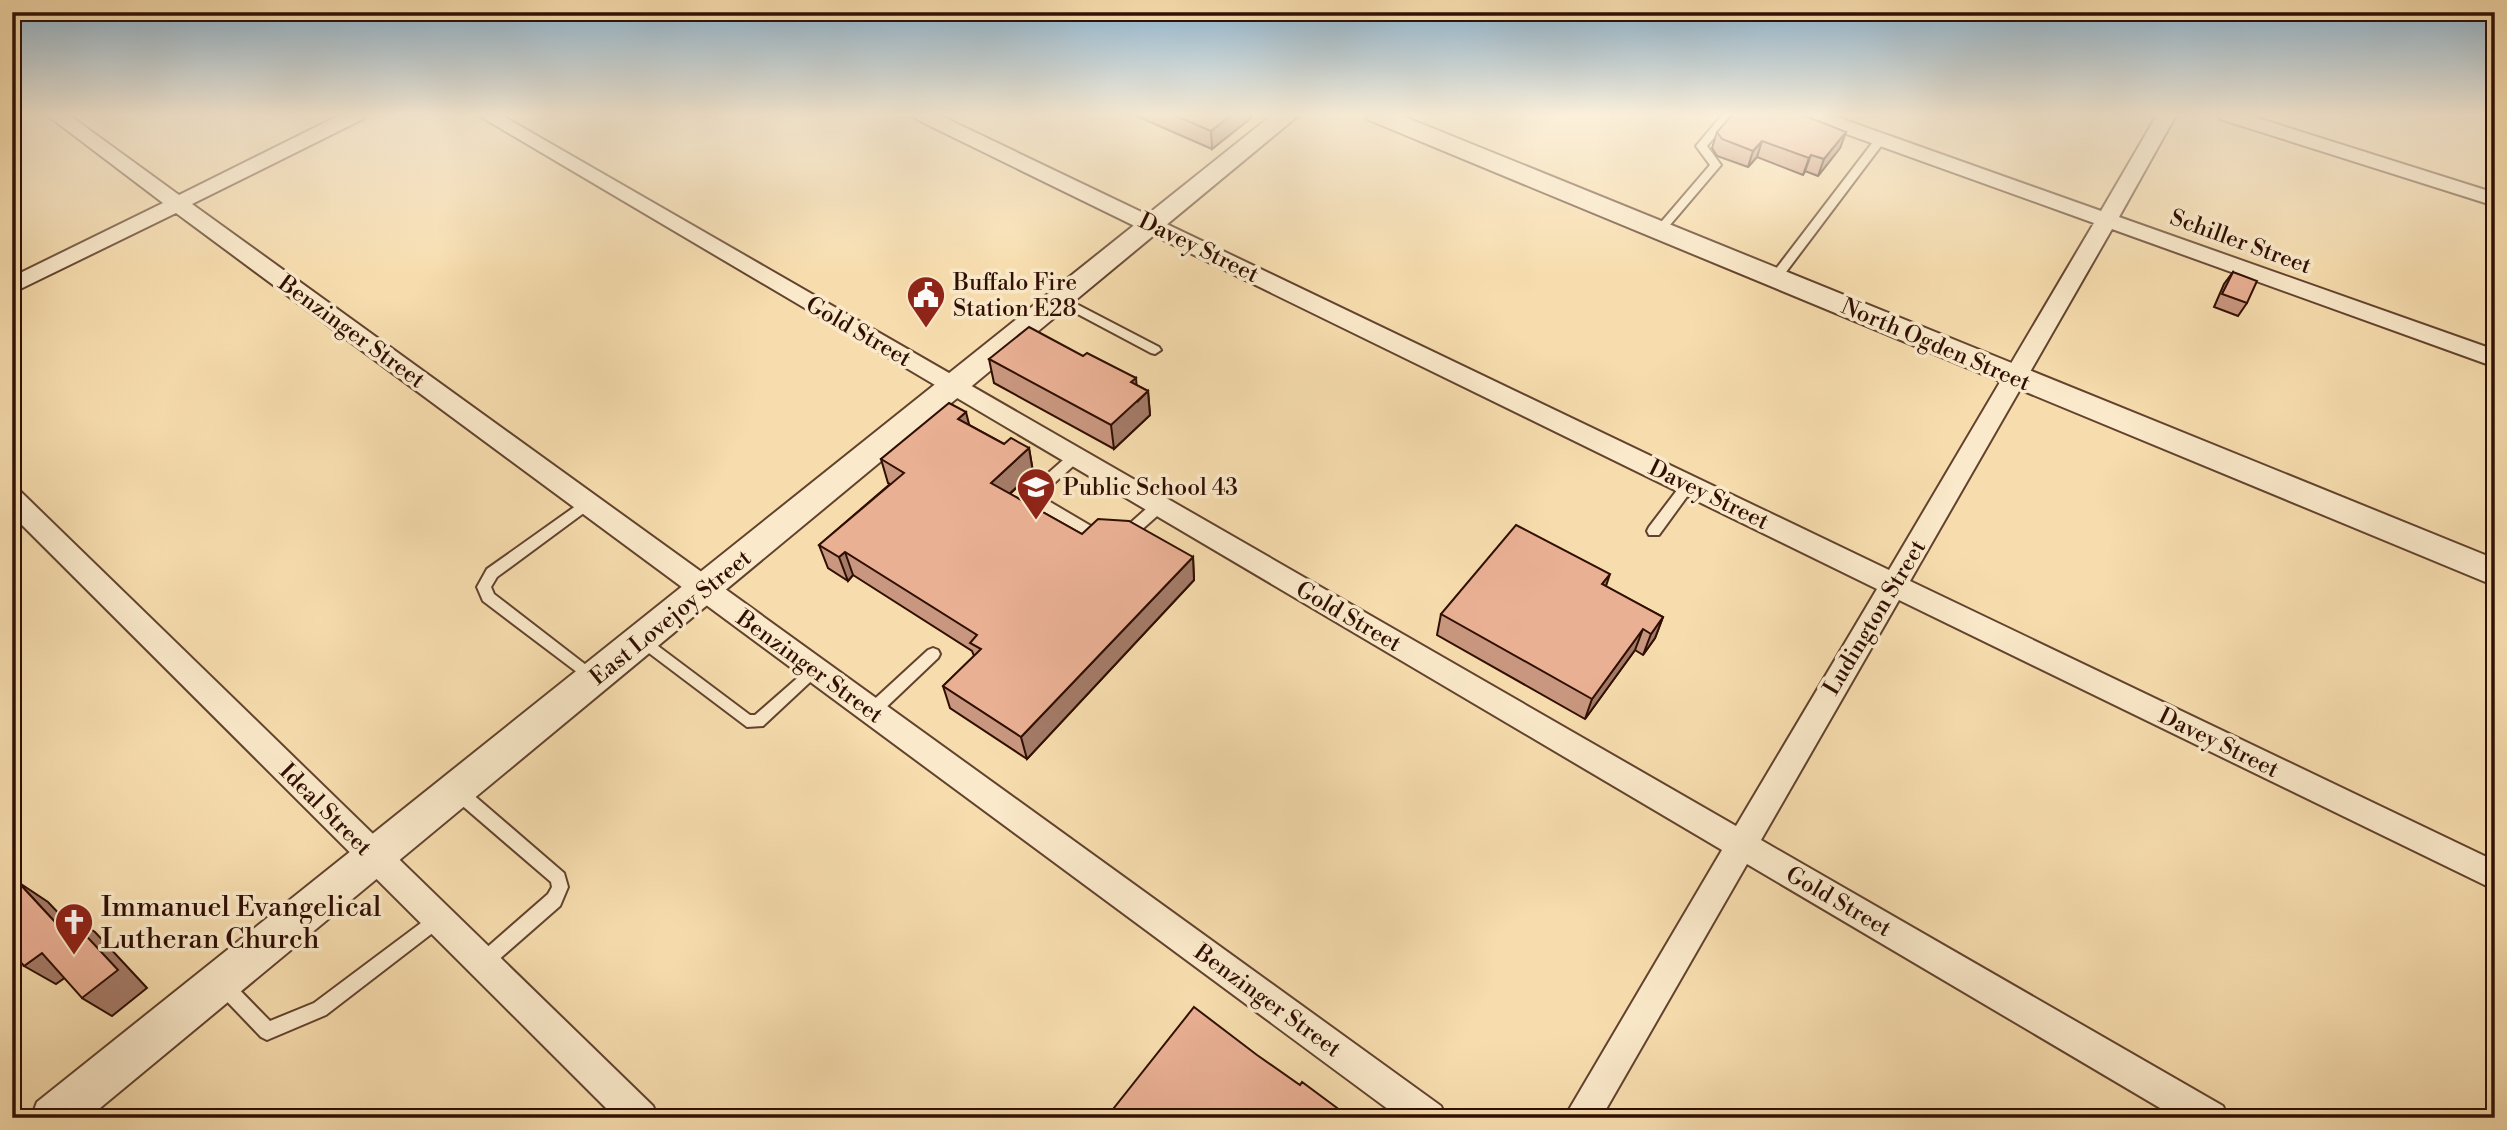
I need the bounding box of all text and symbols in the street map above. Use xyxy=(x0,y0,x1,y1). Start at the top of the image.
street label: Schiller Street xyxy=(2166,203,2315,280)
street label: Davey Street xyxy=(1134,207,1263,289)
street label: Benzinger Street xyxy=(272,269,430,394)
place label: Buffalo Fire Station E28 xyxy=(952,269,1077,323)
public building icon: Buffalo Fire Station E28 xyxy=(905,274,947,329)
street label: Gold Street xyxy=(801,290,916,373)
street label: North Ogden Street xyxy=(1837,292,2034,397)
street label: Davey Street xyxy=(1644,454,1773,536)
school or university icon: Public School 43 xyxy=(1015,466,1057,521)
place label: Public School 43 xyxy=(1063,474,1238,502)
street label: Ludington Street xyxy=(1817,535,1932,700)
street label: East Lovejoy Street xyxy=(584,544,757,691)
street label: Gold Street xyxy=(1291,575,1406,658)
street label: Benzinger Street xyxy=(730,604,888,729)
street label: Davey Street xyxy=(2154,702,2283,784)
street label: Ideal Street xyxy=(273,758,377,862)
street label: Gold Street xyxy=(1781,860,1896,943)
place label: Immanuel Evangelical Lutheran Church xyxy=(101,890,381,957)
church icon: Immanuel Evangelical Lutheran Church xyxy=(53,901,95,956)
street label: Benzinger Street xyxy=(1188,938,1346,1063)

